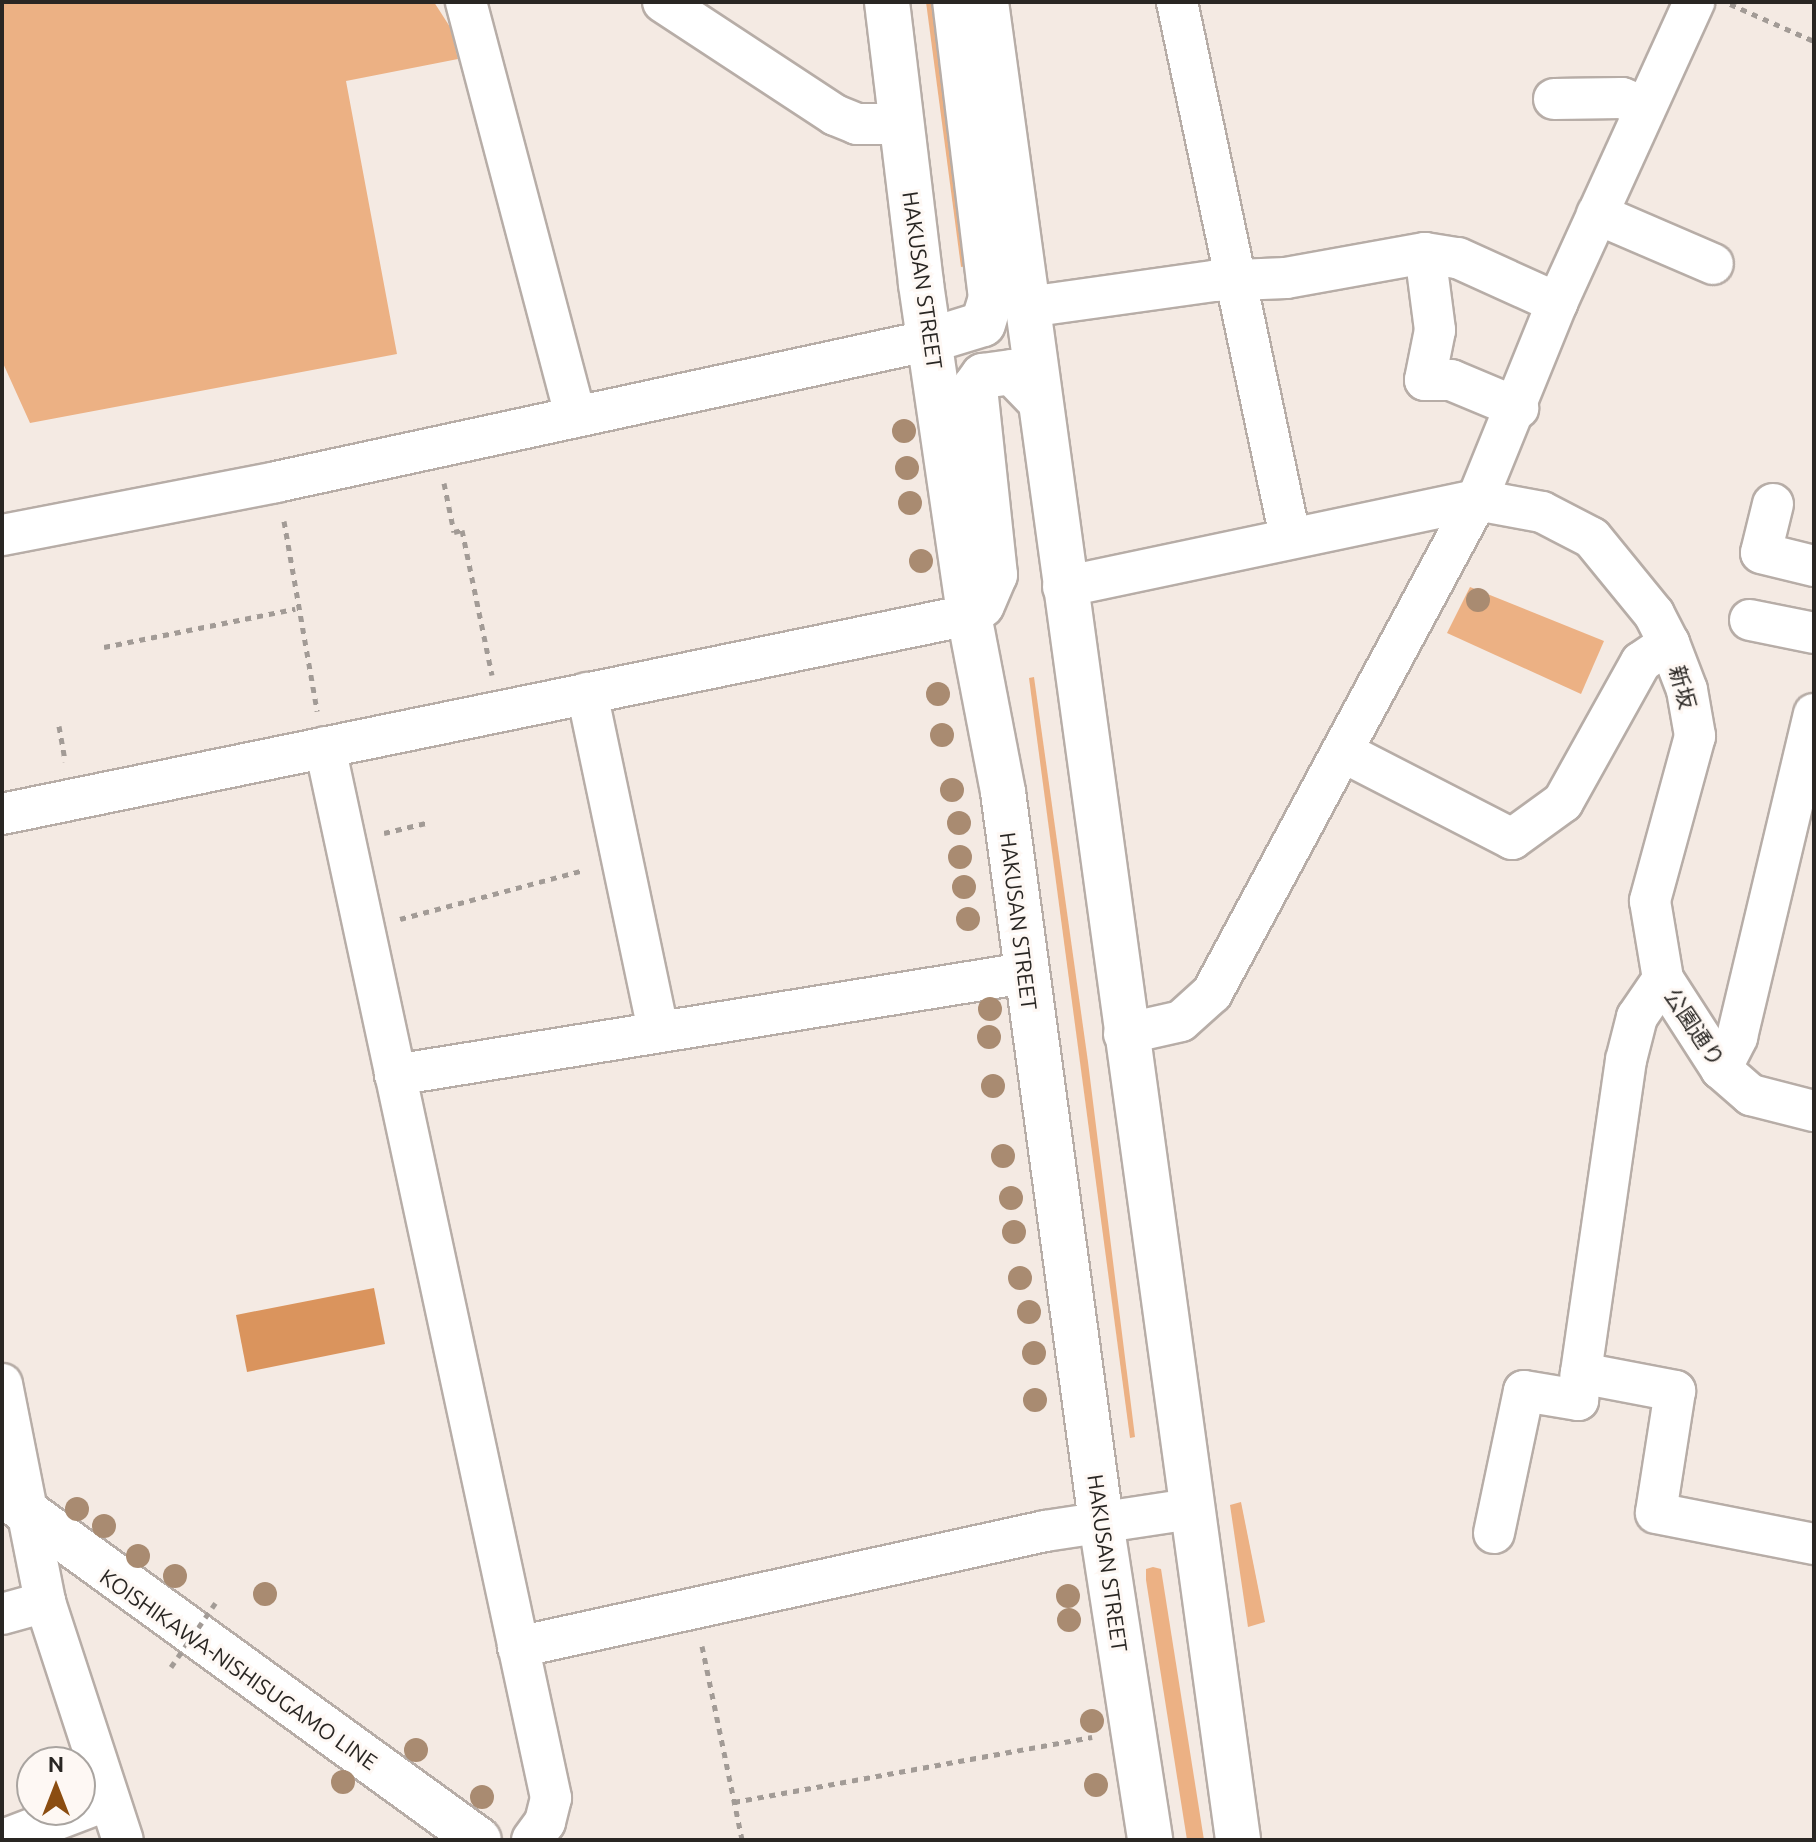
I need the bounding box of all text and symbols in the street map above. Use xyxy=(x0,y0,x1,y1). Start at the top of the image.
street label: HAKUSAN STREET xyxy=(897,190,949,370)
street label: 新坂 xyxy=(1665,662,1701,712)
street label: HAKUSAN STREET xyxy=(995,831,1043,1011)
street label: 公園通り xyxy=(1659,983,1731,1071)
street label: HAKUSAN STREET xyxy=(1082,1473,1134,1653)
street label: KOISHIKAWA-NISHISUGAMO LINE xyxy=(95,1563,383,1775)
north arrow xyxy=(16,1746,96,1826)
text: N xyxy=(48,1751,64,1776)

